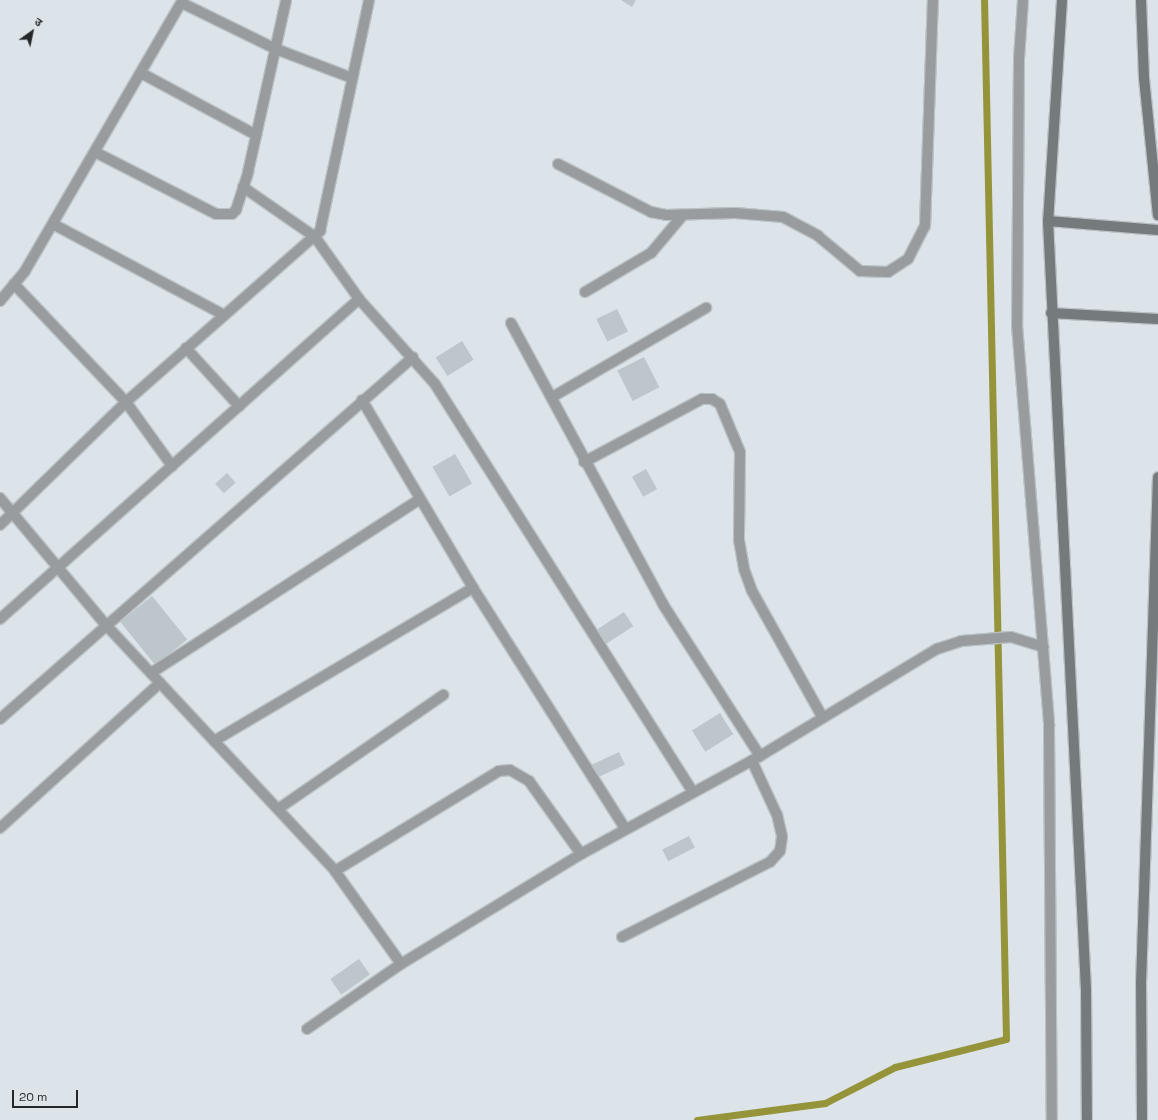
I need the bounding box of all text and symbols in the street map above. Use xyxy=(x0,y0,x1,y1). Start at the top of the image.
north arrow xyxy=(12,12,52,52)
text: उ xyxy=(32,14,45,30)
scale bar xyxy=(14,1082,80,1108)
text: 20 m xyxy=(19,1089,47,1105)

